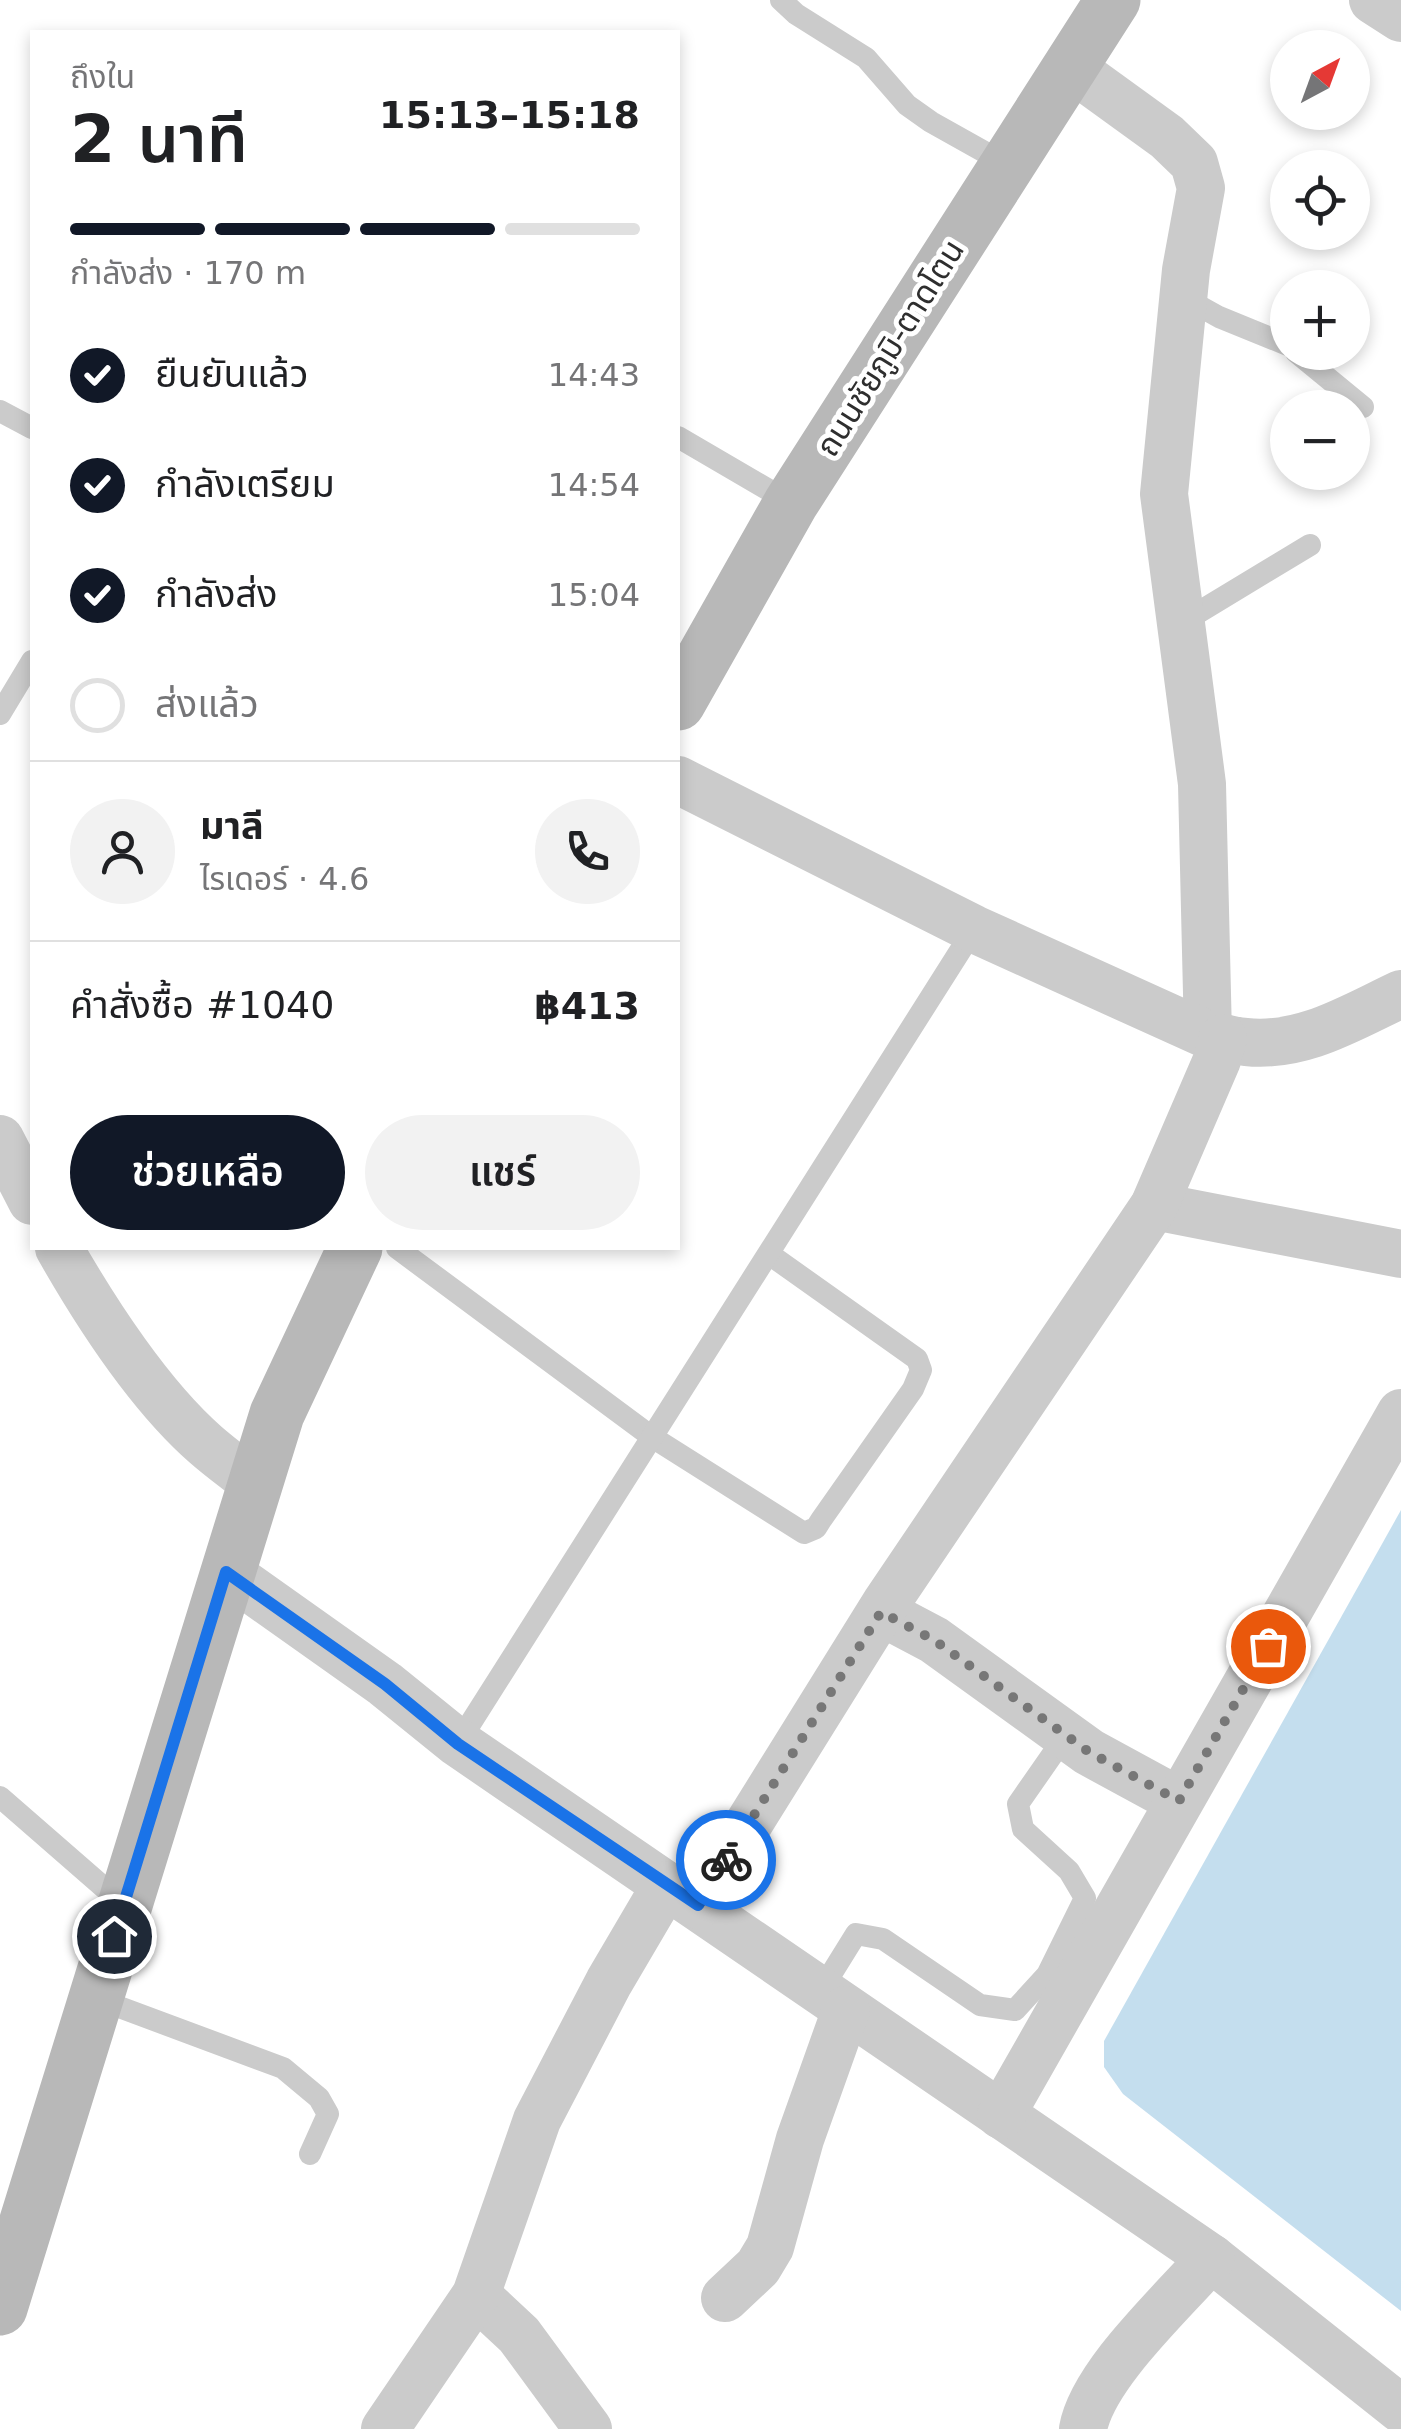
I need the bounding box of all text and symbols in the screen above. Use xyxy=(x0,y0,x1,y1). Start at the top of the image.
north arrow xyxy=(1270,30,1370,130)
map controls xyxy=(1270,30,1370,490)
text: ถึงใน xyxy=(70,58,135,96)
text: 15:13–15:18 xyxy=(379,93,640,137)
text: 2 นาที xyxy=(70,102,248,177)
button: locate xyxy=(1270,150,1370,250)
street label: ถนนชัยภูมิ-ตาดโตน xyxy=(808,233,973,464)
text: กำลังส่ง · 170 m xyxy=(70,254,306,292)
button: + xyxy=(1270,270,1370,370)
icon: check xyxy=(70,348,125,403)
text: ยืนยันแล้ว xyxy=(155,352,308,396)
text: 14:43 xyxy=(548,356,640,394)
button: − xyxy=(1270,390,1370,490)
icon: check xyxy=(70,458,125,513)
text: กำลังเตรียม xyxy=(155,462,335,506)
text: 14:54 xyxy=(548,466,640,504)
icon: check xyxy=(70,568,125,623)
text: กำลังส่ง xyxy=(155,572,277,616)
text: 15:04 xyxy=(548,576,640,614)
text: ส่งแล้ว xyxy=(155,682,259,726)
button: person xyxy=(70,799,175,904)
button: phone xyxy=(535,799,640,904)
text: มาลี xyxy=(200,804,264,848)
text: ไรเดอร์ · 4.6 xyxy=(200,860,369,898)
text: คำสั่งซื้อ #1040 xyxy=(70,983,334,1027)
text: ฿413 xyxy=(534,984,640,1028)
button: ช่วยเหลือ xyxy=(70,1115,345,1230)
button: แชร์ xyxy=(365,1115,640,1230)
pin xyxy=(1226,1604,1311,1689)
icon: bag xyxy=(1241,1619,1296,1674)
courier xyxy=(676,1810,776,1910)
icon: bike xyxy=(699,1833,754,1888)
pin xyxy=(72,1894,157,1979)
icon: home xyxy=(87,1909,142,1964)

